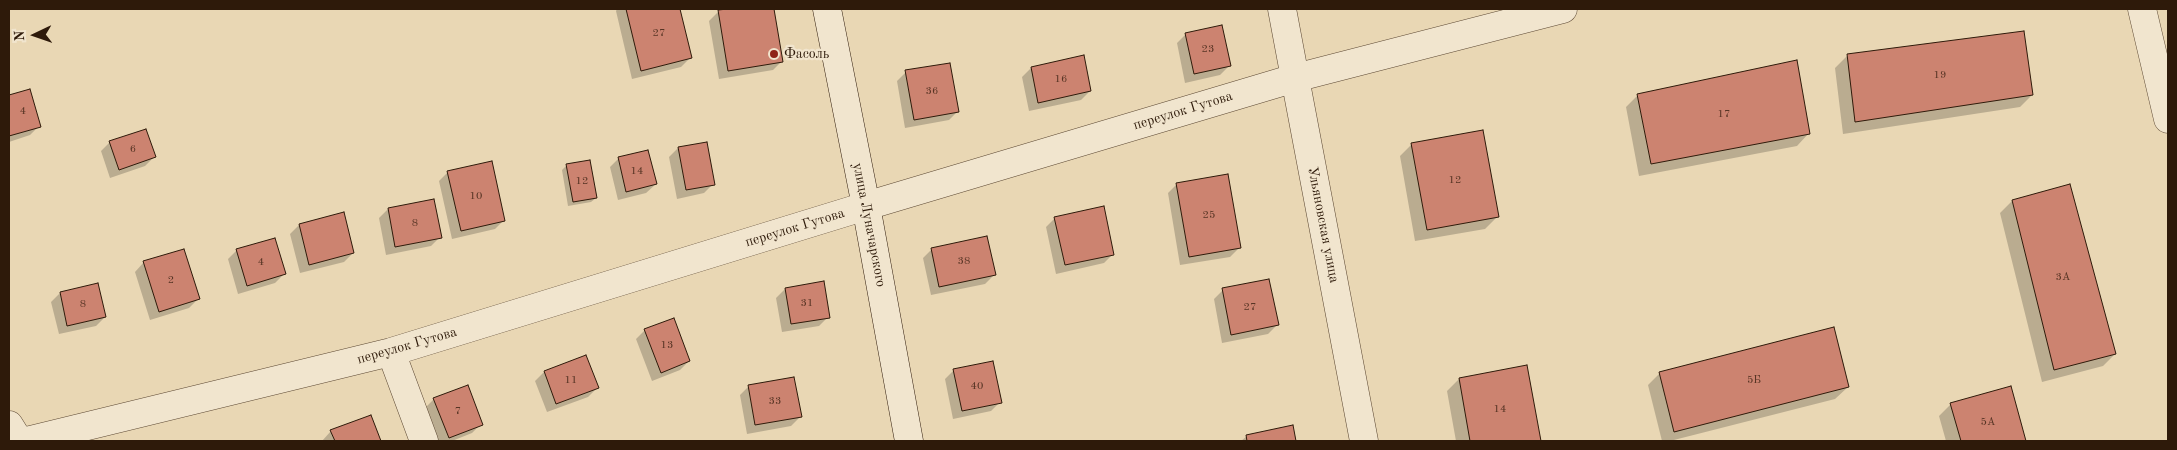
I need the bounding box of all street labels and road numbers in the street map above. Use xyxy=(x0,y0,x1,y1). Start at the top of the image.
street label: переулок Гутова xyxy=(1131,88,1235,134)
street label: улица Луначарского xyxy=(849,161,889,289)
street label: Ульяновская улица xyxy=(1303,165,1343,285)
street label: переулок Гутова xyxy=(743,205,847,251)
street label: переулок Гутова xyxy=(355,324,459,368)

